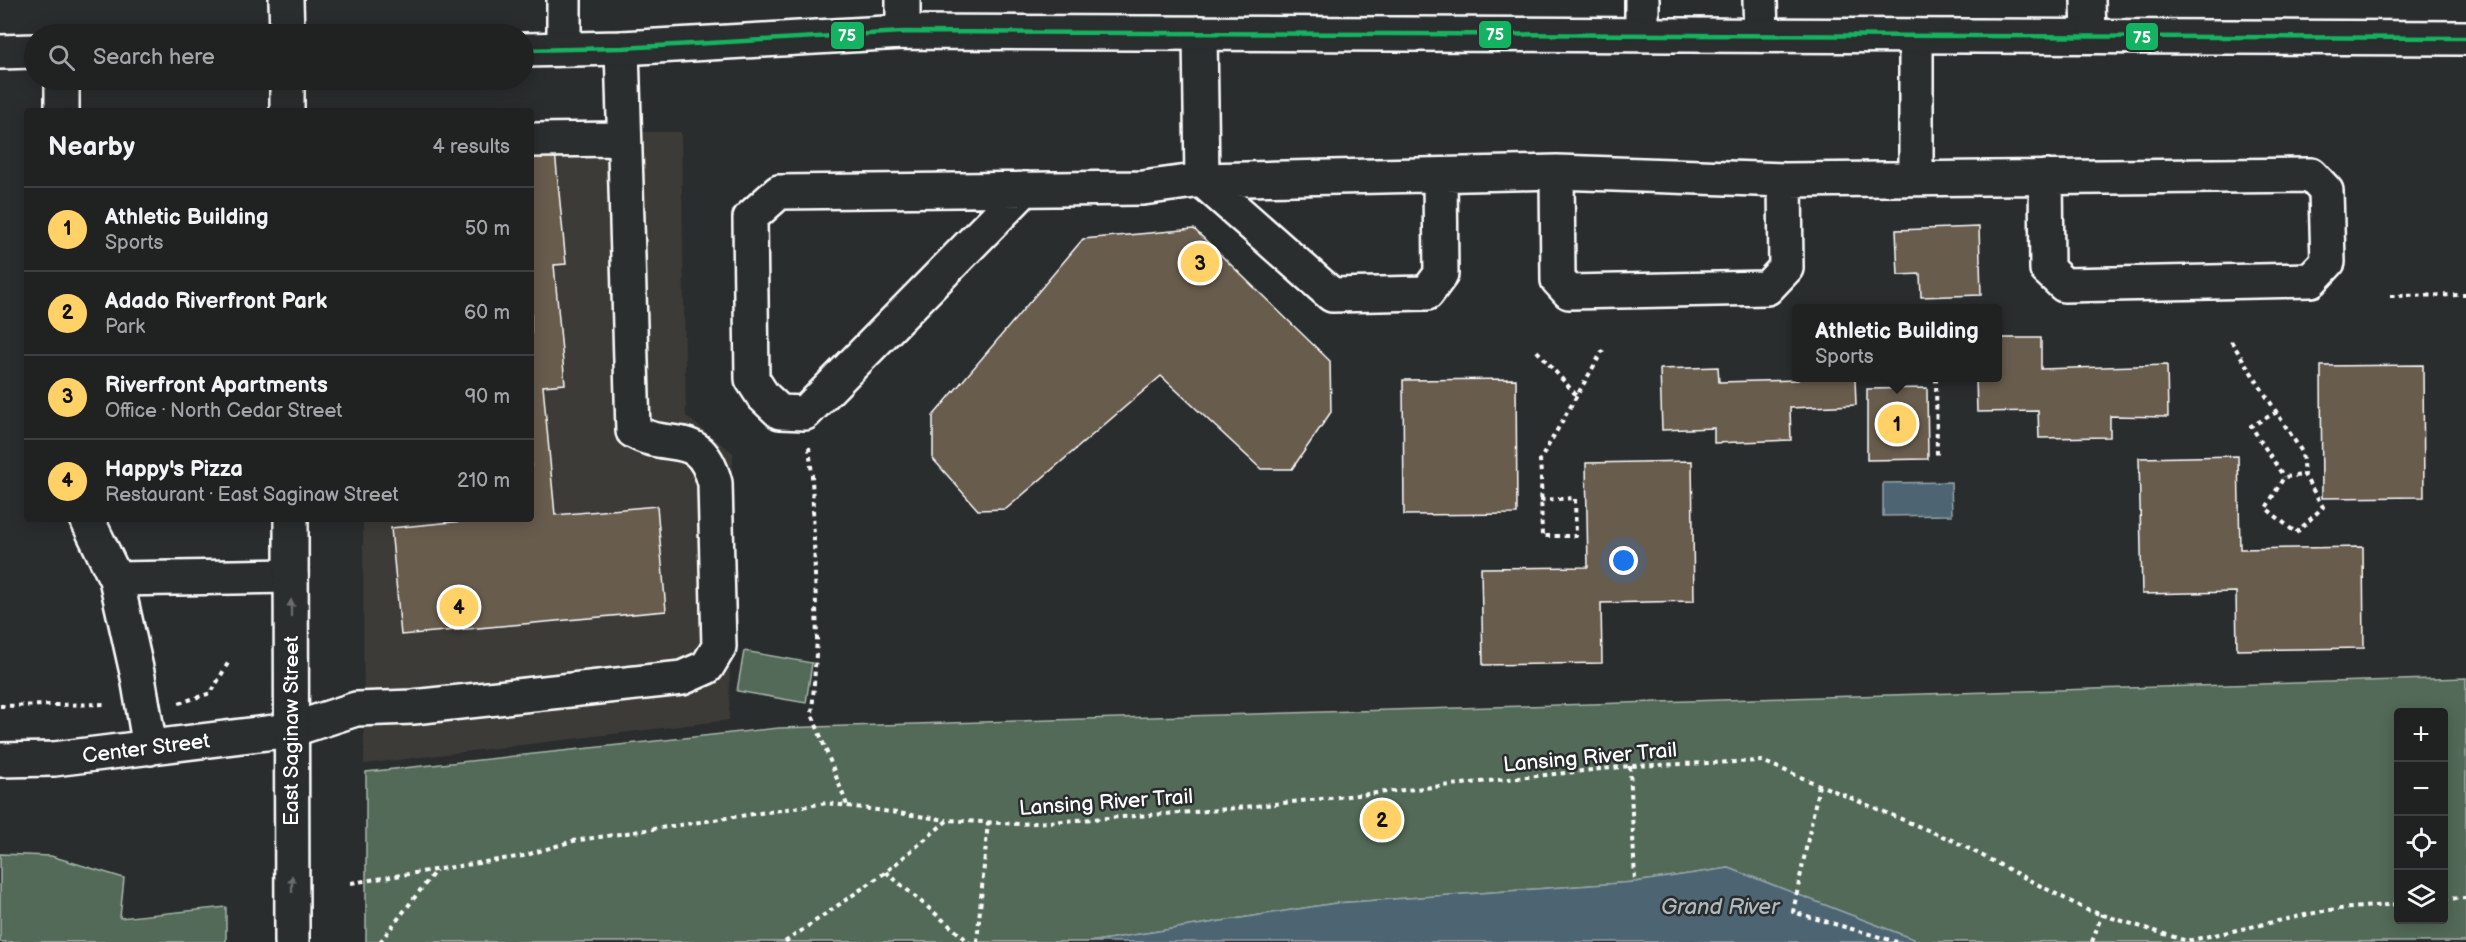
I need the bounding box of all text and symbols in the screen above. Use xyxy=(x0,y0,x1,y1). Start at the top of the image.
line badge: 75 xyxy=(1478,20,1512,49)
line badge: 75 xyxy=(830,21,865,50)
line badge: 75 xyxy=(2125,22,2159,51)
search box xyxy=(24,24,534,90)
text: 75 xyxy=(1486,26,1504,45)
text: 75 xyxy=(838,27,856,46)
text: 75 xyxy=(2133,29,2151,48)
icon: search xyxy=(45,41,78,74)
text: Search here xyxy=(93,44,215,71)
text: Nearby xyxy=(48,132,135,163)
text: 4 results xyxy=(432,135,510,159)
text: Athletic Building xyxy=(105,204,269,231)
text: 1 xyxy=(63,217,72,241)
text: 50 m xyxy=(465,217,510,241)
text: Sports xyxy=(105,231,163,255)
pin: 3 xyxy=(1180,240,1220,286)
text: Adado Riverfront Park xyxy=(105,288,327,315)
text: 2 xyxy=(62,301,73,325)
text: 60 m xyxy=(464,301,510,325)
popup xyxy=(1792,304,2002,382)
text: Park xyxy=(105,315,145,339)
text: Athletic Building xyxy=(1815,318,1979,345)
text: Sports xyxy=(1815,345,1874,369)
text: Riverfront Apartments xyxy=(105,372,328,399)
text: 3 xyxy=(62,385,73,409)
text: 90 m xyxy=(465,385,510,409)
text: Office · North Cedar Street xyxy=(105,399,342,423)
pin: 1 xyxy=(1878,402,1916,446)
text: Happy's Pizza xyxy=(105,456,243,483)
text: 4 xyxy=(62,469,73,493)
text: 210 m xyxy=(457,469,510,493)
text: Restaurant · East Saginaw Street xyxy=(105,483,399,507)
your location xyxy=(1609,546,1638,575)
pin: 4 xyxy=(440,584,478,630)
one-way arrow xyxy=(286,599,296,618)
street label: East Saginaw Street xyxy=(279,635,304,826)
map controls xyxy=(2394,708,2448,924)
button: + xyxy=(2394,708,2448,762)
street label: Center Street xyxy=(81,728,212,769)
street label: Lansing River Trail xyxy=(1502,737,1678,778)
button: − xyxy=(2394,762,2448,816)
street label: Lansing River Trail xyxy=(1018,784,1194,821)
pin: 2 xyxy=(1362,798,1402,842)
button: locate xyxy=(2394,816,2448,870)
button: layers xyxy=(2394,870,2448,924)
one-way arrow xyxy=(287,874,297,893)
water label: Grand River xyxy=(1661,894,1781,921)

